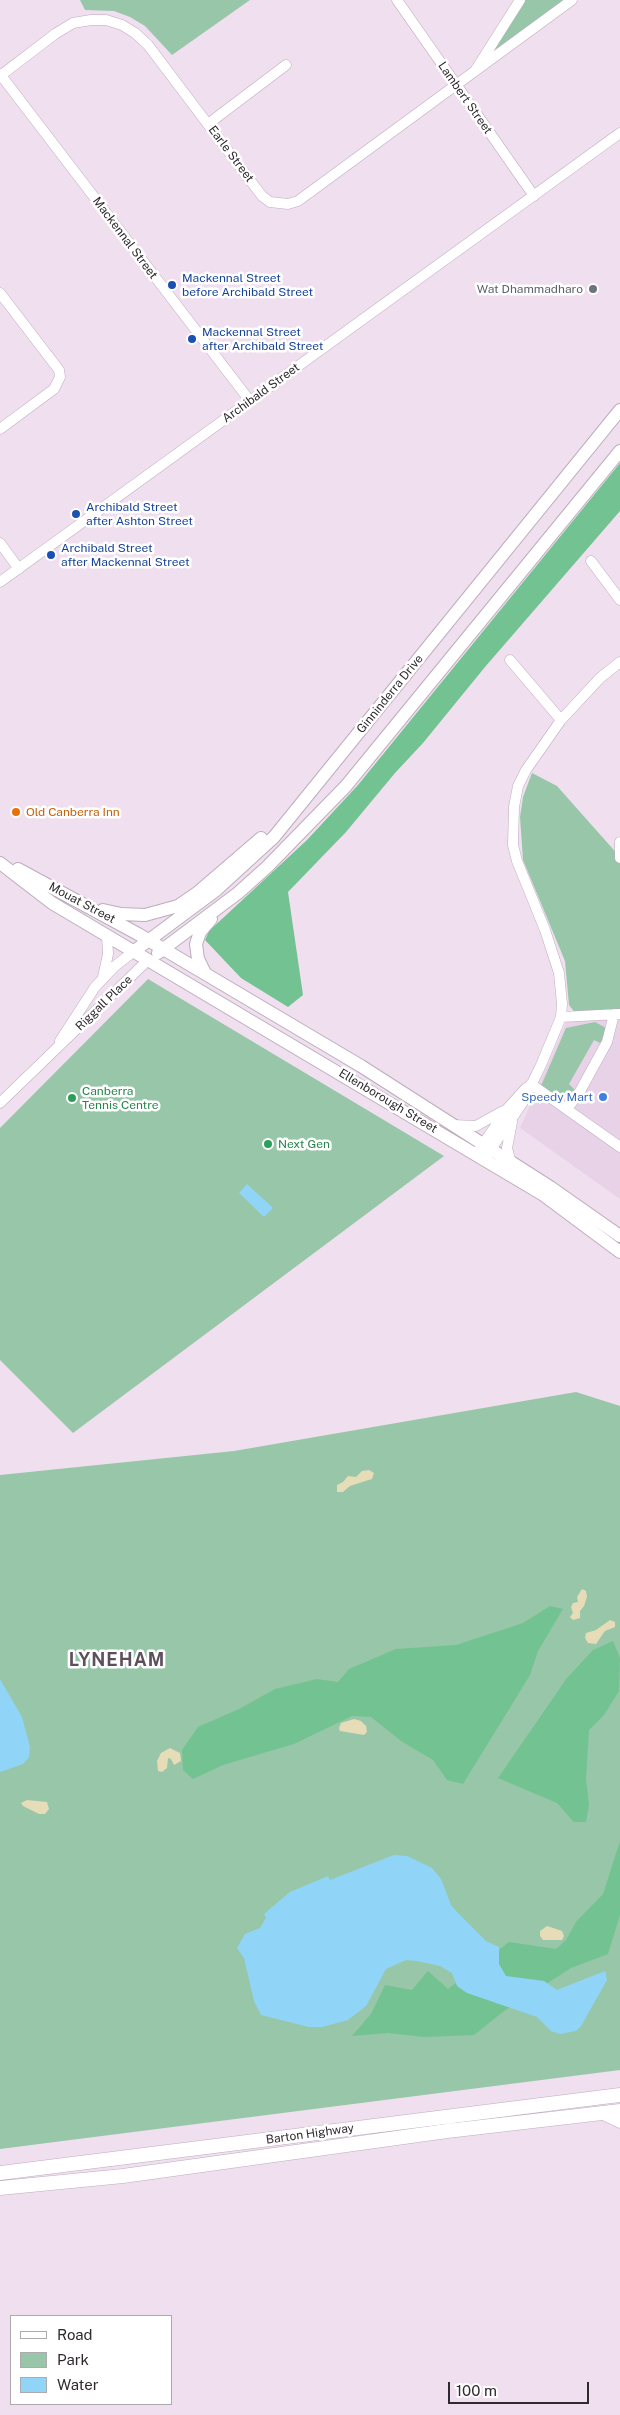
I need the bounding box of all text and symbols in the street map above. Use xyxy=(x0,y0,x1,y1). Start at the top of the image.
street label: Lambert Street xyxy=(435,59,495,137)
street label: Earle Street xyxy=(205,123,257,185)
street label: Mackennal Street xyxy=(89,194,161,282)
place label: Mackennal Street before Archibald Street xyxy=(182,271,313,299)
marker: Mackennal Street before Archibald Street xyxy=(166,279,178,291)
place label: Wat Dhammadharo xyxy=(477,282,583,296)
marker: Wat Dhammadharo xyxy=(587,283,599,295)
place label: Mackennal Street after Archibald Street xyxy=(202,325,323,353)
marker: Mackennal Street after Archibald Street xyxy=(186,333,198,345)
street label: Archibald Street xyxy=(220,360,302,426)
place label: Archibald Street after Ashton Street xyxy=(86,500,193,528)
marker: Archibald Street after Ashton Street xyxy=(70,508,82,520)
place label: Archibald Street after Mackennal Street xyxy=(61,541,190,569)
marker: Archibald Street after Mackennal Street xyxy=(45,549,57,561)
street label: Ginninderra Drive xyxy=(354,652,426,736)
place label: Old Canberra Inn xyxy=(26,805,120,819)
marker: Old Canberra Inn xyxy=(10,806,22,818)
street label: Mouat Street xyxy=(46,879,118,927)
street label: Riggall Place xyxy=(73,972,135,1034)
street label: Ellenborough Street xyxy=(336,1066,440,1136)
place label: Canberra Tennis Centre xyxy=(82,1084,159,1112)
place label: Speedy Mart xyxy=(521,1090,593,1104)
marker: Speedy Mart xyxy=(597,1091,609,1103)
marker: Canberra Tennis Centre xyxy=(66,1092,78,1104)
place label: Next Gen xyxy=(278,1137,330,1151)
marker: Next Gen xyxy=(262,1138,274,1150)
district label: LYNEHAM xyxy=(68,1649,166,1671)
street label: Barton Highway xyxy=(265,2121,355,2147)
legend xyxy=(10,2315,172,2405)
text: Road xyxy=(57,2326,93,2343)
text: Park xyxy=(57,2351,89,2368)
scale bar xyxy=(450,2372,591,2404)
text: Water xyxy=(57,2376,99,2393)
text: 100 m xyxy=(456,2382,497,2399)

